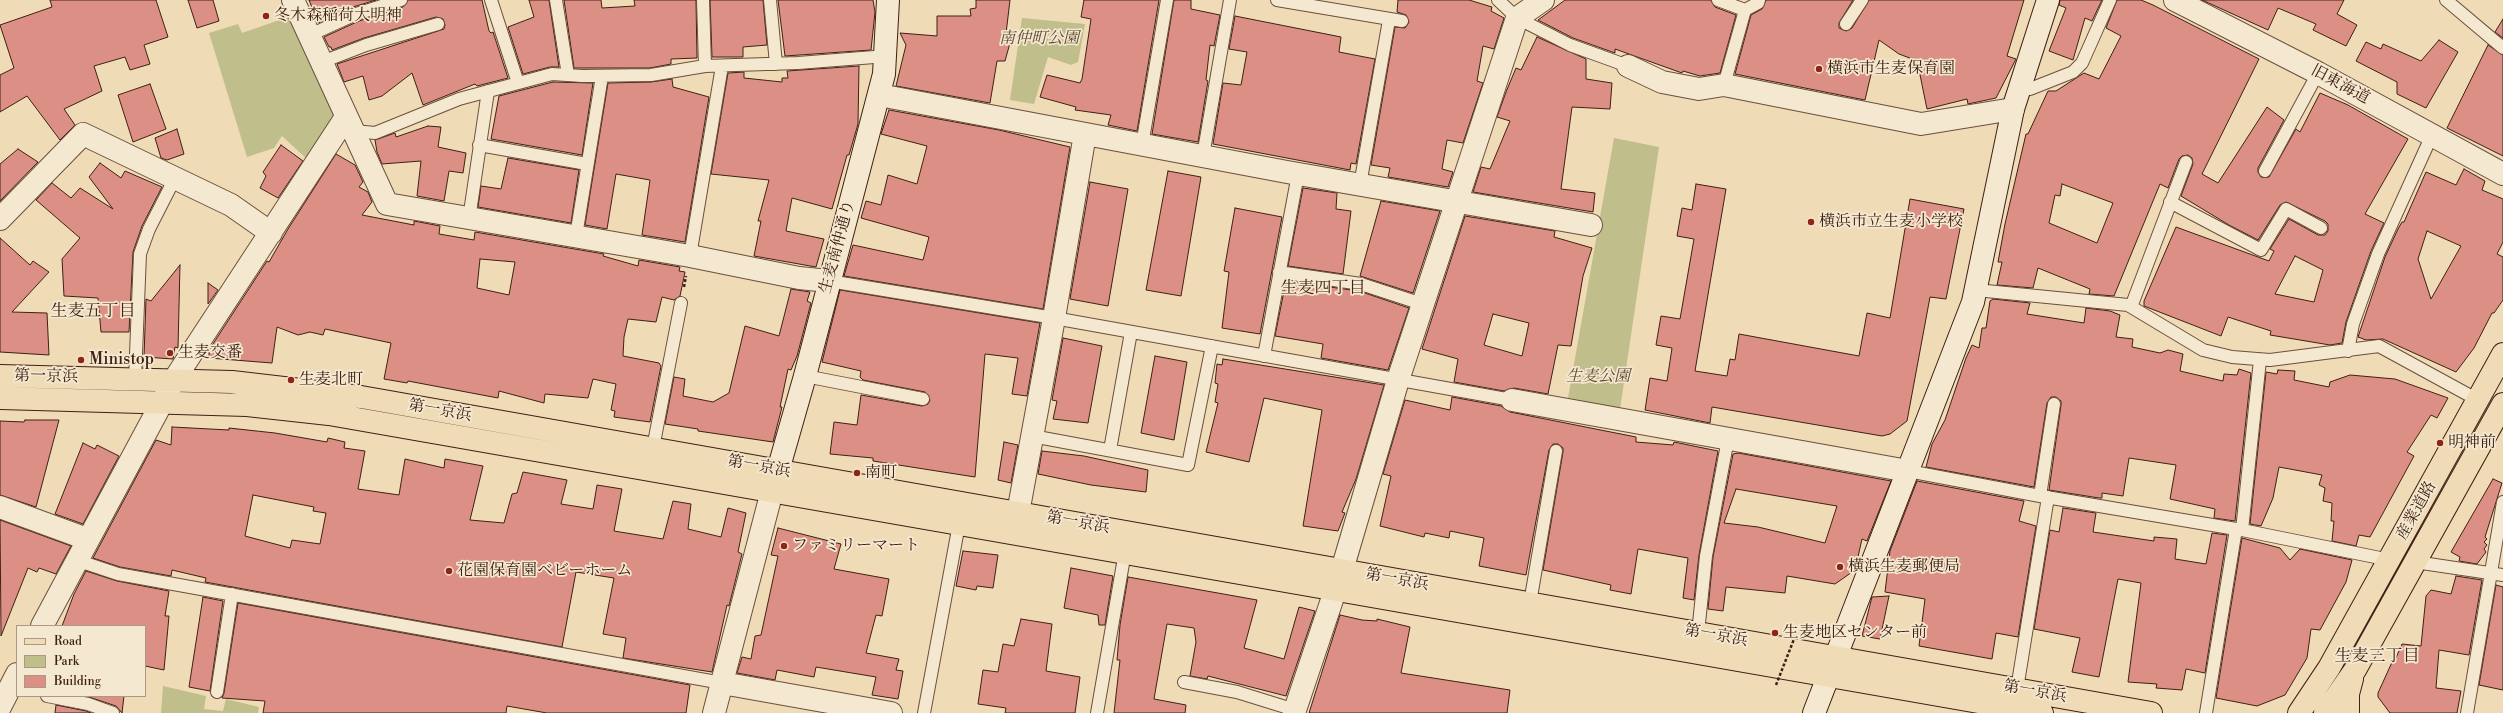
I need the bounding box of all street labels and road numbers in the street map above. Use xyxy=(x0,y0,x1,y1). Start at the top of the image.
street label: 旧東海道 xyxy=(2307,62,2373,108)
street label: 生麦南仲通り xyxy=(816,198,860,296)
street label: 第一京浜 xyxy=(14,367,78,387)
street label: 第一京浜 xyxy=(407,396,473,426)
street label: 第一京浜 xyxy=(726,452,792,482)
street label: 産業道路 xyxy=(2393,478,2441,544)
street label: 第一京浜 xyxy=(1045,508,1111,538)
street label: 第一京浜 xyxy=(1364,565,1430,595)
street label: 第一京浜 xyxy=(1683,621,1749,651)
street label: 第一京浜 xyxy=(2002,677,2068,707)

